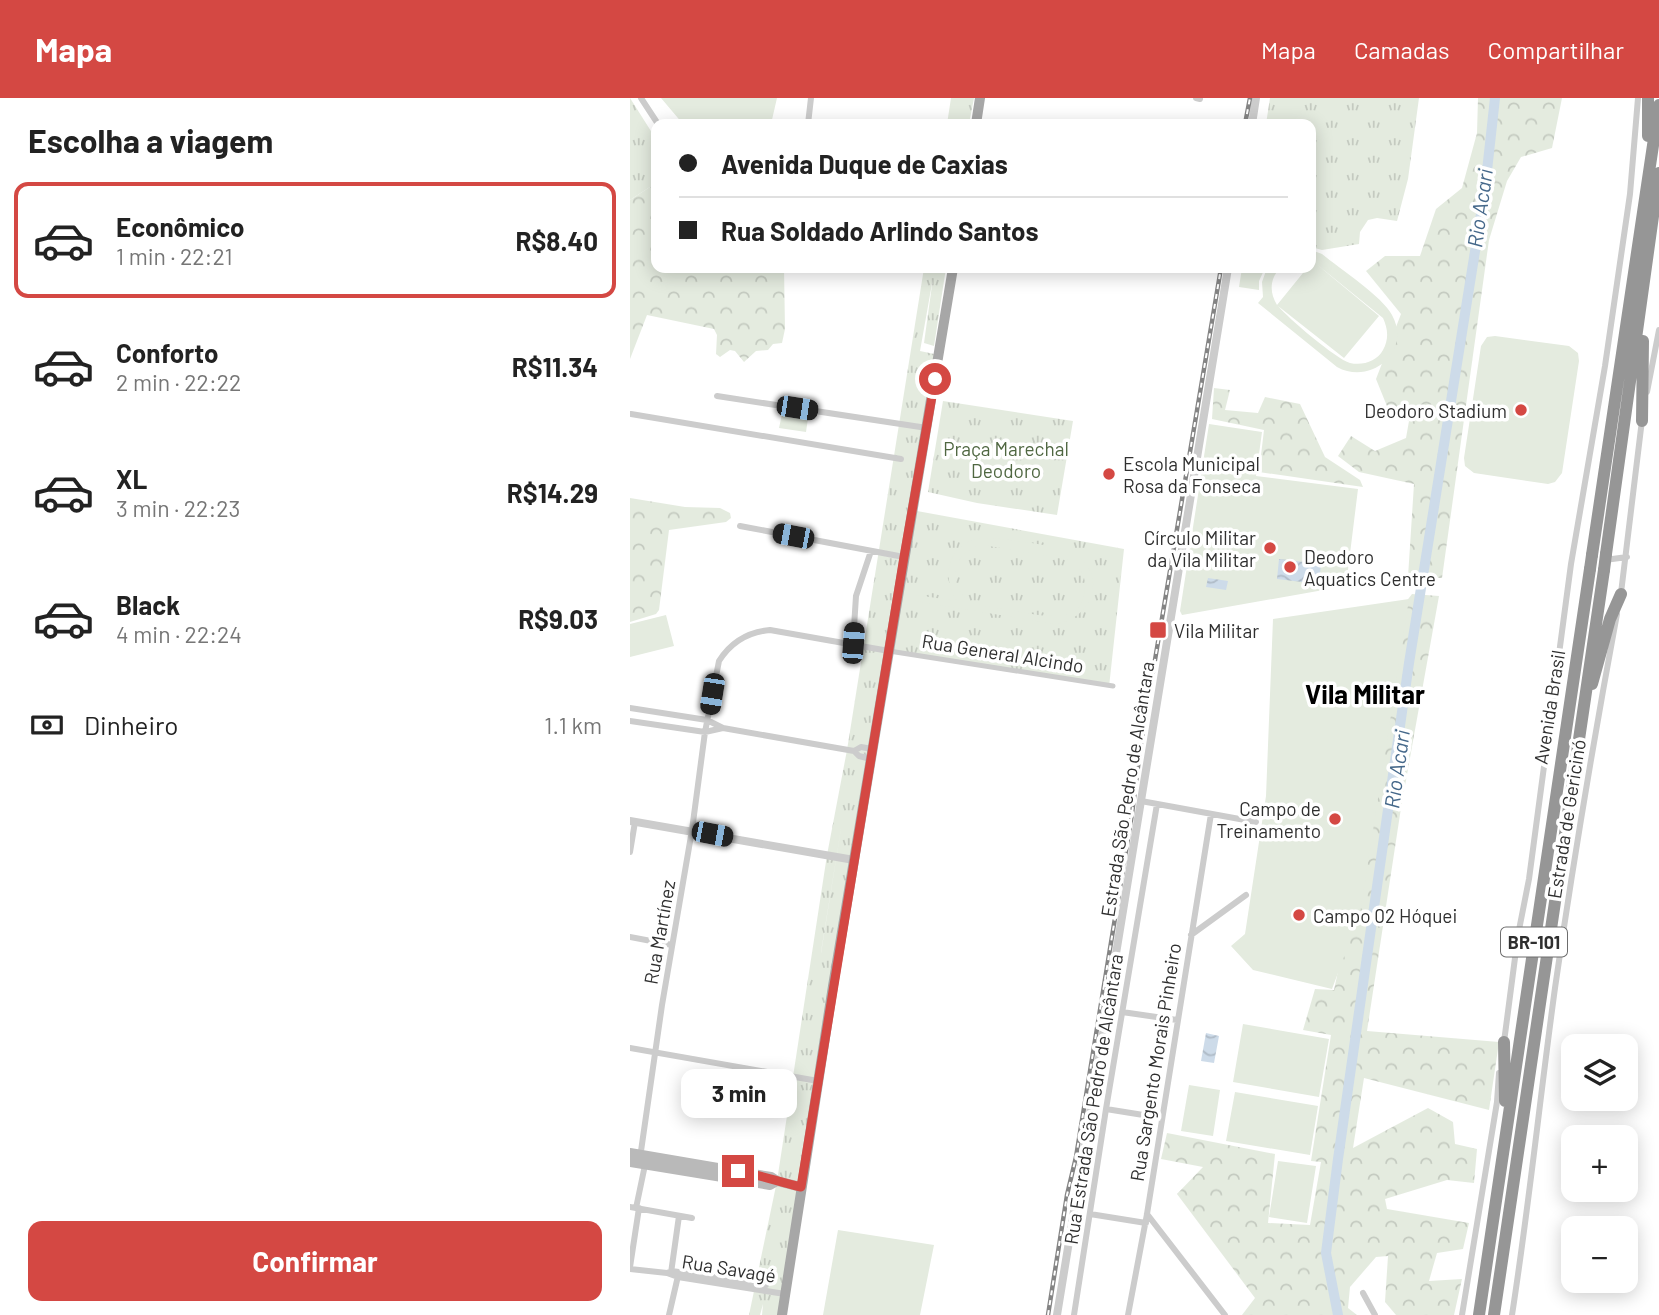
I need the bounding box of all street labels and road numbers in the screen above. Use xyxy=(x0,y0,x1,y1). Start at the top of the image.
street label: Rua General Alcindo xyxy=(920,629,1086,677)
street label: Avenida Brasil xyxy=(1529,648,1569,766)
street label: Estrada São Pedro de Alcântara xyxy=(1095,660,1159,918)
street label: Estrada de Gericinó xyxy=(1542,738,1590,900)
street label: Rua Martínez xyxy=(639,878,679,986)
road number: BR-101 xyxy=(1501,928,1567,956)
street label: Rua Sargento Morais Pinheiro xyxy=(1125,941,1185,1183)
street label: Rua Estrada São Pedro de Alcântara xyxy=(1059,952,1127,1246)
street label: Rua Savagé xyxy=(680,1249,778,1287)

